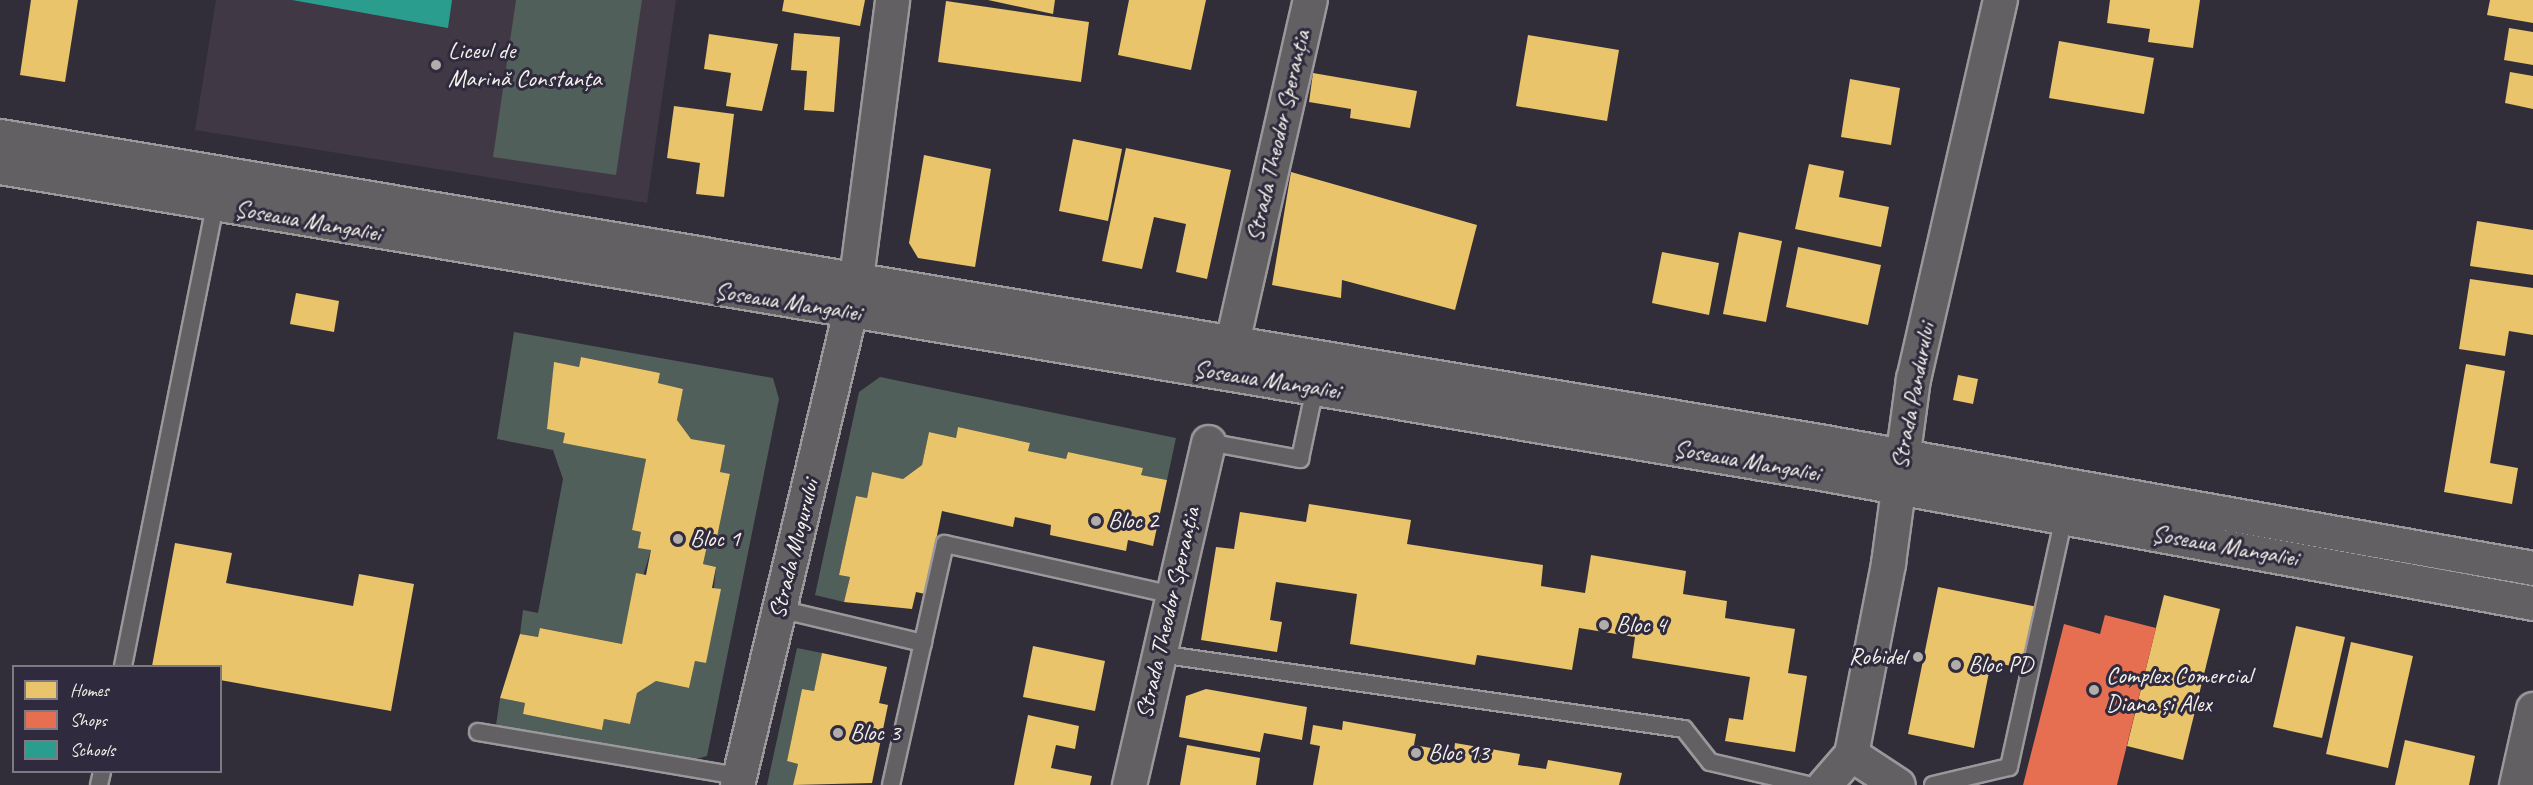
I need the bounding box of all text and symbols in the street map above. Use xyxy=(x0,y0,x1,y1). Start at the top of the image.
street label: Strada Theodor Speranția xyxy=(1240,28,1316,244)
place label: Liceul de Marină Constanța xyxy=(448,37,602,93)
marker: Liceul de Marină Constanța xyxy=(429,58,443,72)
street label: Șoseaua Mangaliei xyxy=(233,194,383,248)
street label: Șoseaua Mangaliei xyxy=(713,276,863,328)
street label: Strada Pandurului xyxy=(1885,320,1941,472)
street label: Șoseaua Mangaliei xyxy=(1192,354,1342,406)
street label: Șoseaua Mangaliei xyxy=(1672,434,1822,488)
street label: Strada Mugurului xyxy=(763,476,825,622)
street label: Strada Theodor Speranția xyxy=(1130,505,1206,721)
place label: Bloc 2 xyxy=(1108,507,1158,535)
marker: Bloc 2 xyxy=(1089,514,1103,528)
street label: Șoseaua Mangaliei xyxy=(2150,519,2300,573)
place label: Bloc 1 xyxy=(690,525,740,553)
marker: Bloc 1 xyxy=(671,532,685,546)
place label: Bloc 4 xyxy=(1616,611,1666,639)
marker: Bloc 4 xyxy=(1597,618,1611,632)
place label: Robidel xyxy=(1849,643,1906,671)
marker: Robidel xyxy=(1911,650,1925,664)
place label: Bloc PD xyxy=(1968,651,2032,679)
marker: Bloc PD xyxy=(1949,658,1963,672)
place label: Complex Comercial Diana și Alex xyxy=(2106,662,2252,718)
legend xyxy=(12,665,222,773)
text: Homes xyxy=(70,679,109,701)
marker: Complex Comercial Diana și Alex xyxy=(2087,683,2101,697)
text: Shops xyxy=(70,709,107,731)
place label: Bloc 3 xyxy=(850,719,900,747)
marker: Bloc 3 xyxy=(831,726,845,740)
text: Schools xyxy=(70,739,115,761)
place label: Bloc 13 xyxy=(1428,739,1489,767)
marker: Bloc 13 xyxy=(1409,746,1423,760)

